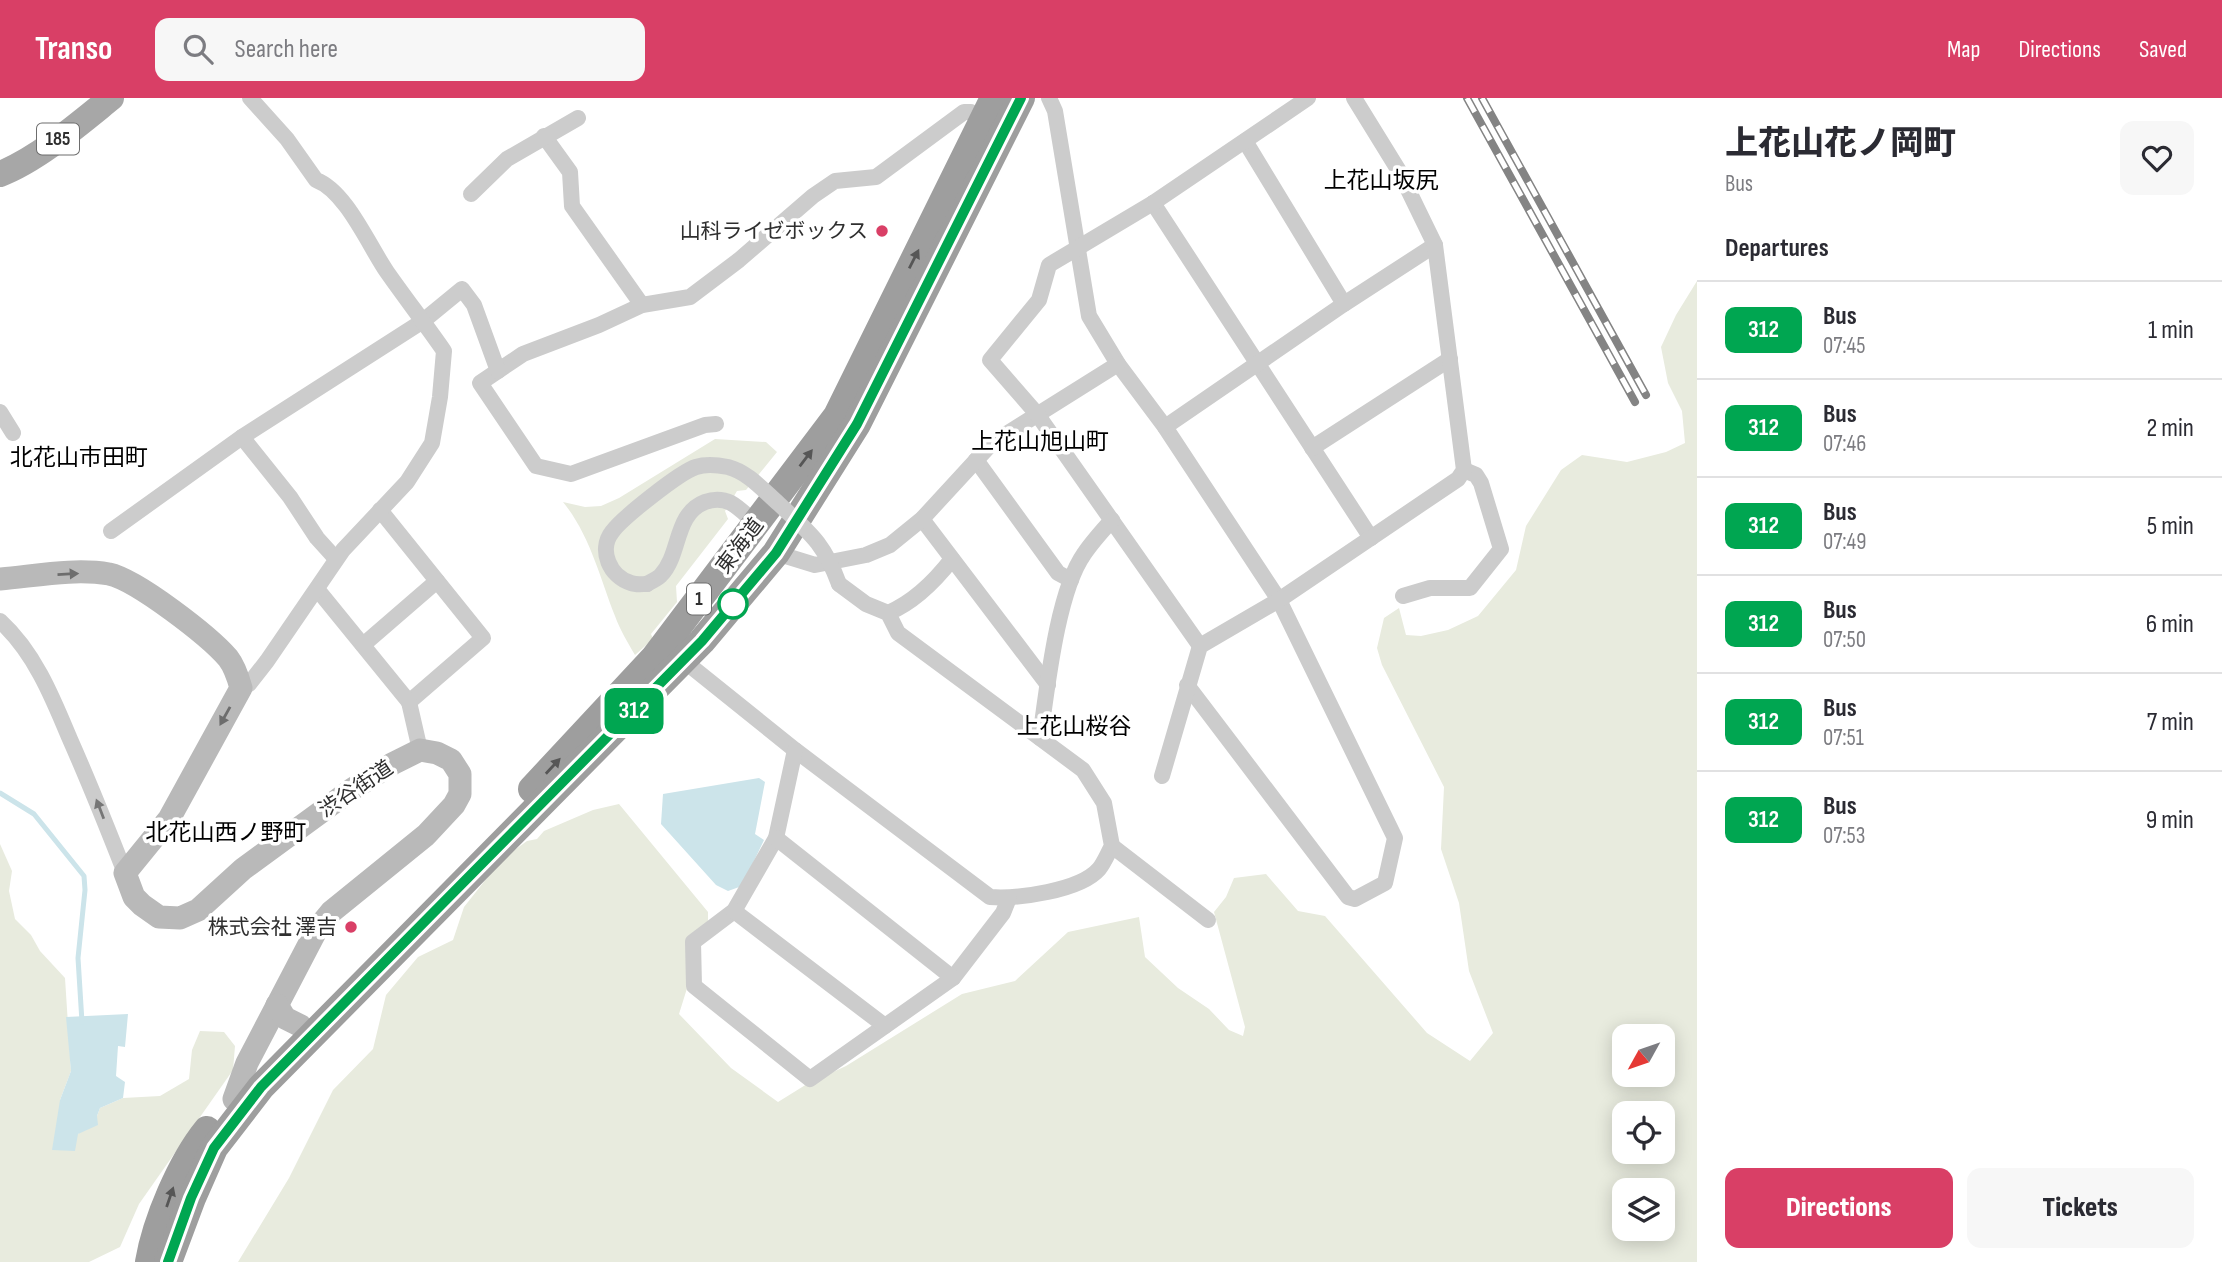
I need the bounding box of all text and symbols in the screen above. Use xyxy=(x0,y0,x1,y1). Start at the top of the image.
search box xyxy=(155,18,645,81)
text: Transo xyxy=(35,29,113,69)
icon: search xyxy=(179,30,217,68)
text: Search here xyxy=(235,34,338,65)
text: Map xyxy=(1947,35,1980,64)
text: Directions xyxy=(2018,35,2101,64)
text: Saved xyxy=(2139,35,2187,64)
button: heart xyxy=(2120,121,2194,195)
road number: 185 xyxy=(37,123,79,154)
text: 上花山花ノ岡町 xyxy=(1725,124,1956,164)
district label: 上花山坂尻 xyxy=(1324,167,1439,195)
text: Bus xyxy=(1725,170,1753,198)
place label: 山科ライゼボックス xyxy=(680,219,868,244)
marker: 山科ライゼボックス xyxy=(874,223,890,239)
text: Departures xyxy=(1725,233,1829,264)
one-way arrow xyxy=(909,249,920,269)
text: Bus xyxy=(1823,301,1857,332)
text: 312 xyxy=(1748,315,1779,344)
text: 1 min xyxy=(2148,315,2194,346)
text: 07:45 xyxy=(1823,332,1866,360)
text: Bus xyxy=(1823,399,1857,430)
text: 312 xyxy=(1748,413,1779,442)
text: 2 min xyxy=(2146,413,2194,444)
district label: 上花山旭山町 xyxy=(971,428,1109,456)
text: 07:46 xyxy=(1823,430,1866,458)
district label: 北花山市田町 xyxy=(10,444,148,472)
one-way arrow xyxy=(798,449,812,467)
text: Bus xyxy=(1823,497,1857,528)
text: 312 xyxy=(1748,511,1779,540)
text: 5 min xyxy=(2147,511,2194,542)
street label: 東海道 xyxy=(711,513,769,579)
text: 07:49 xyxy=(1823,528,1866,556)
one-way arrow xyxy=(57,568,79,579)
road number: 1 xyxy=(687,584,711,614)
unlabelled marker xyxy=(718,589,748,619)
text: Bus xyxy=(1823,595,1857,626)
text: 312 xyxy=(1748,609,1779,638)
text: 6 min xyxy=(2146,609,2194,640)
text: 07:50 xyxy=(1823,626,1866,654)
line badge: 312 xyxy=(594,688,674,734)
text: Bus xyxy=(1823,693,1857,724)
text: 312 xyxy=(619,696,649,725)
one-way arrow xyxy=(220,706,232,726)
text: 312 xyxy=(1748,707,1779,736)
text: 7 min xyxy=(2147,707,2194,738)
district label: 上花山桜谷 xyxy=(1017,713,1132,741)
text: 07:51 xyxy=(1823,724,1864,752)
street label: 渋谷街道 xyxy=(314,755,398,823)
one-way arrow xyxy=(545,757,561,775)
text: Bus xyxy=(1823,791,1857,822)
one-way arrow xyxy=(95,799,106,820)
text: 312 xyxy=(1748,805,1779,834)
text: 9 min xyxy=(2146,805,2194,836)
district label: 北花山西ノ野町 xyxy=(146,819,307,847)
text: 07:53 xyxy=(1823,822,1865,850)
place label: 株式会社 澤吉 xyxy=(208,915,337,940)
marker: 株式会社 澤吉 xyxy=(343,919,359,935)
north arrow xyxy=(1612,1024,1675,1087)
map controls xyxy=(1612,1024,1675,1241)
button: locate xyxy=(1612,1101,1675,1164)
button: Directions xyxy=(1725,1168,1953,1248)
button: Tickets xyxy=(1967,1168,2194,1248)
button: layers xyxy=(1612,1178,1675,1241)
one-way arrow xyxy=(165,1187,176,1208)

